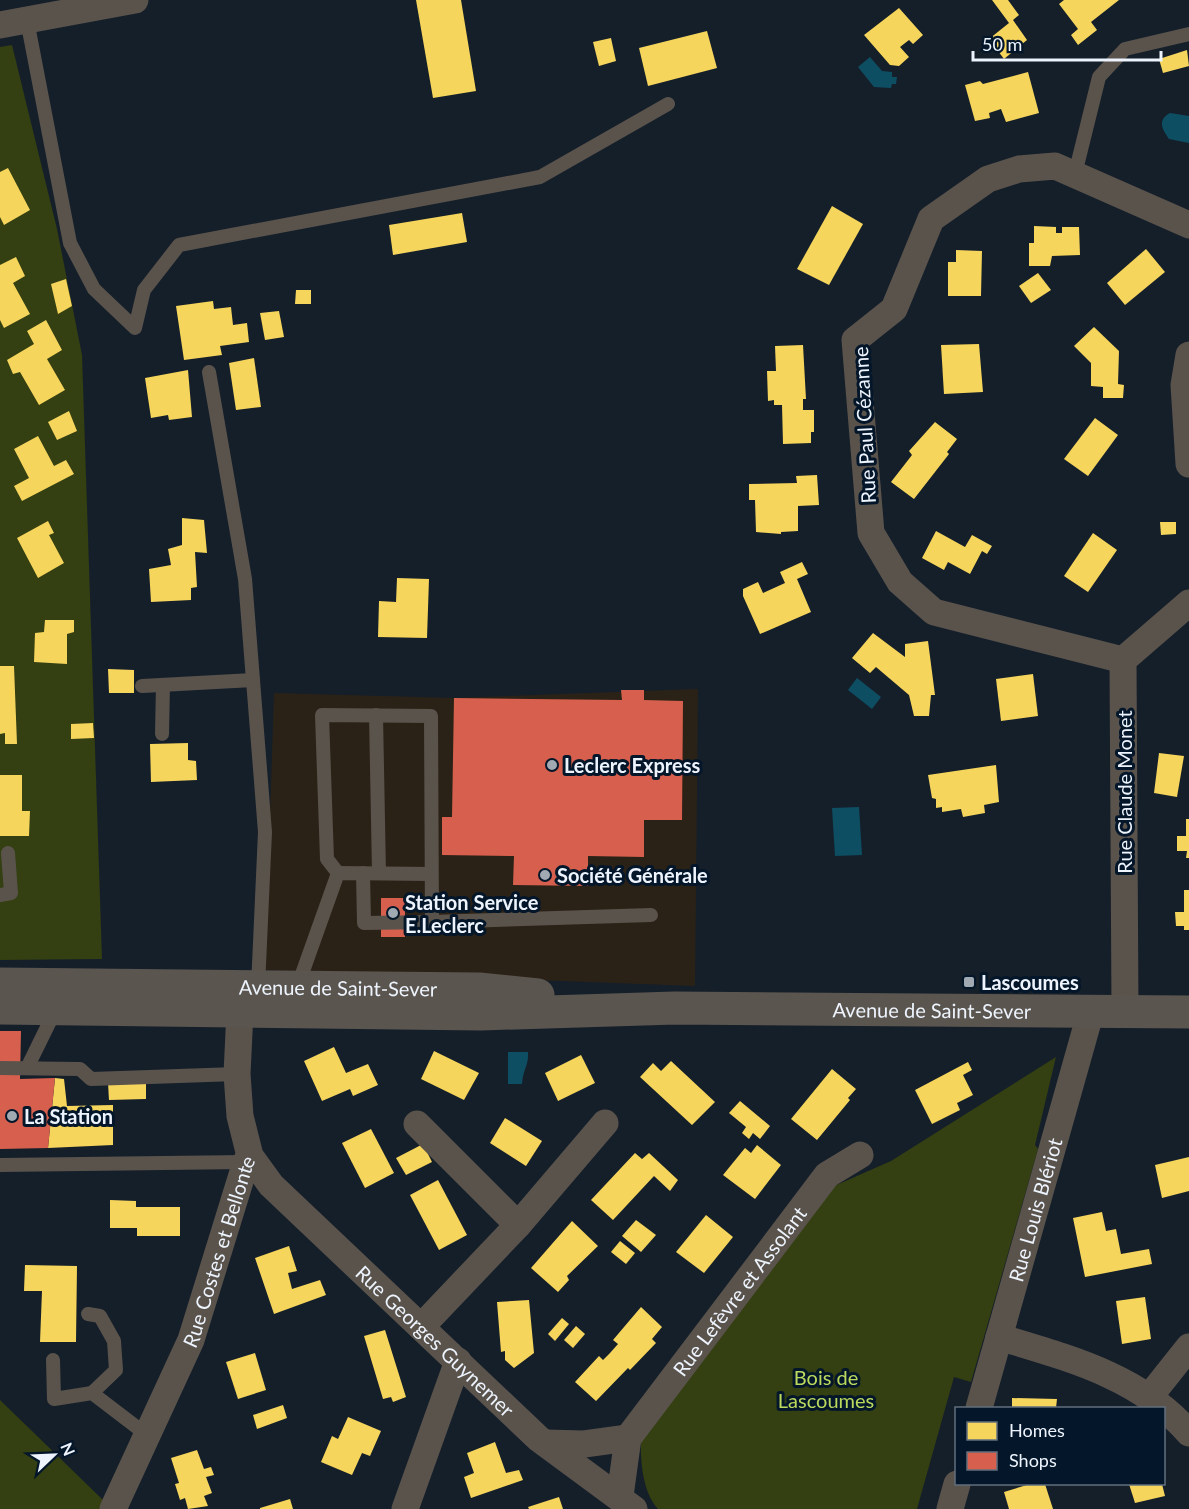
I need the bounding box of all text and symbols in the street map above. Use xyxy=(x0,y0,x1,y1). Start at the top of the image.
scale bar xyxy=(973,24,1160,62)
text: 50 m xyxy=(982,33,1022,55)
street label: Rue Paul Cézanne xyxy=(848,346,880,504)
street label: Rue Claude Monet xyxy=(1112,710,1136,874)
place label: Leclerc Express xyxy=(564,753,700,777)
marker: Leclerc Express xyxy=(545,758,559,772)
place label: Société Générale xyxy=(557,863,708,887)
marker: Société Générale xyxy=(538,868,552,882)
place label: Station Service E.Leclerc xyxy=(405,890,539,937)
marker: Station Service E.Leclerc xyxy=(386,906,400,920)
place label: Lascoumes xyxy=(981,970,1079,994)
street label: Avenue de Saint-Sever xyxy=(239,974,438,1001)
marker: Lascoumes xyxy=(962,975,976,989)
street label: Avenue de Saint-Sever xyxy=(833,997,1032,1023)
place label: La Station xyxy=(24,1104,113,1128)
marker: La Station xyxy=(5,1109,19,1123)
street label: Rue Louis Blériot xyxy=(1003,1135,1067,1284)
street label: Rue Costes et Bellonte xyxy=(177,1150,259,1351)
street label: Rue Lefèvre et Assolant xyxy=(668,1201,811,1380)
street label: Rue Georges Guynemer xyxy=(351,1260,520,1422)
park label: Bois de Lascoumes xyxy=(778,1365,874,1412)
legend xyxy=(955,1407,1165,1485)
text: Homes xyxy=(1009,1419,1065,1441)
north arrow xyxy=(24,1425,84,1485)
text: N xyxy=(57,1440,79,1458)
text: Shops xyxy=(1009,1449,1057,1471)

